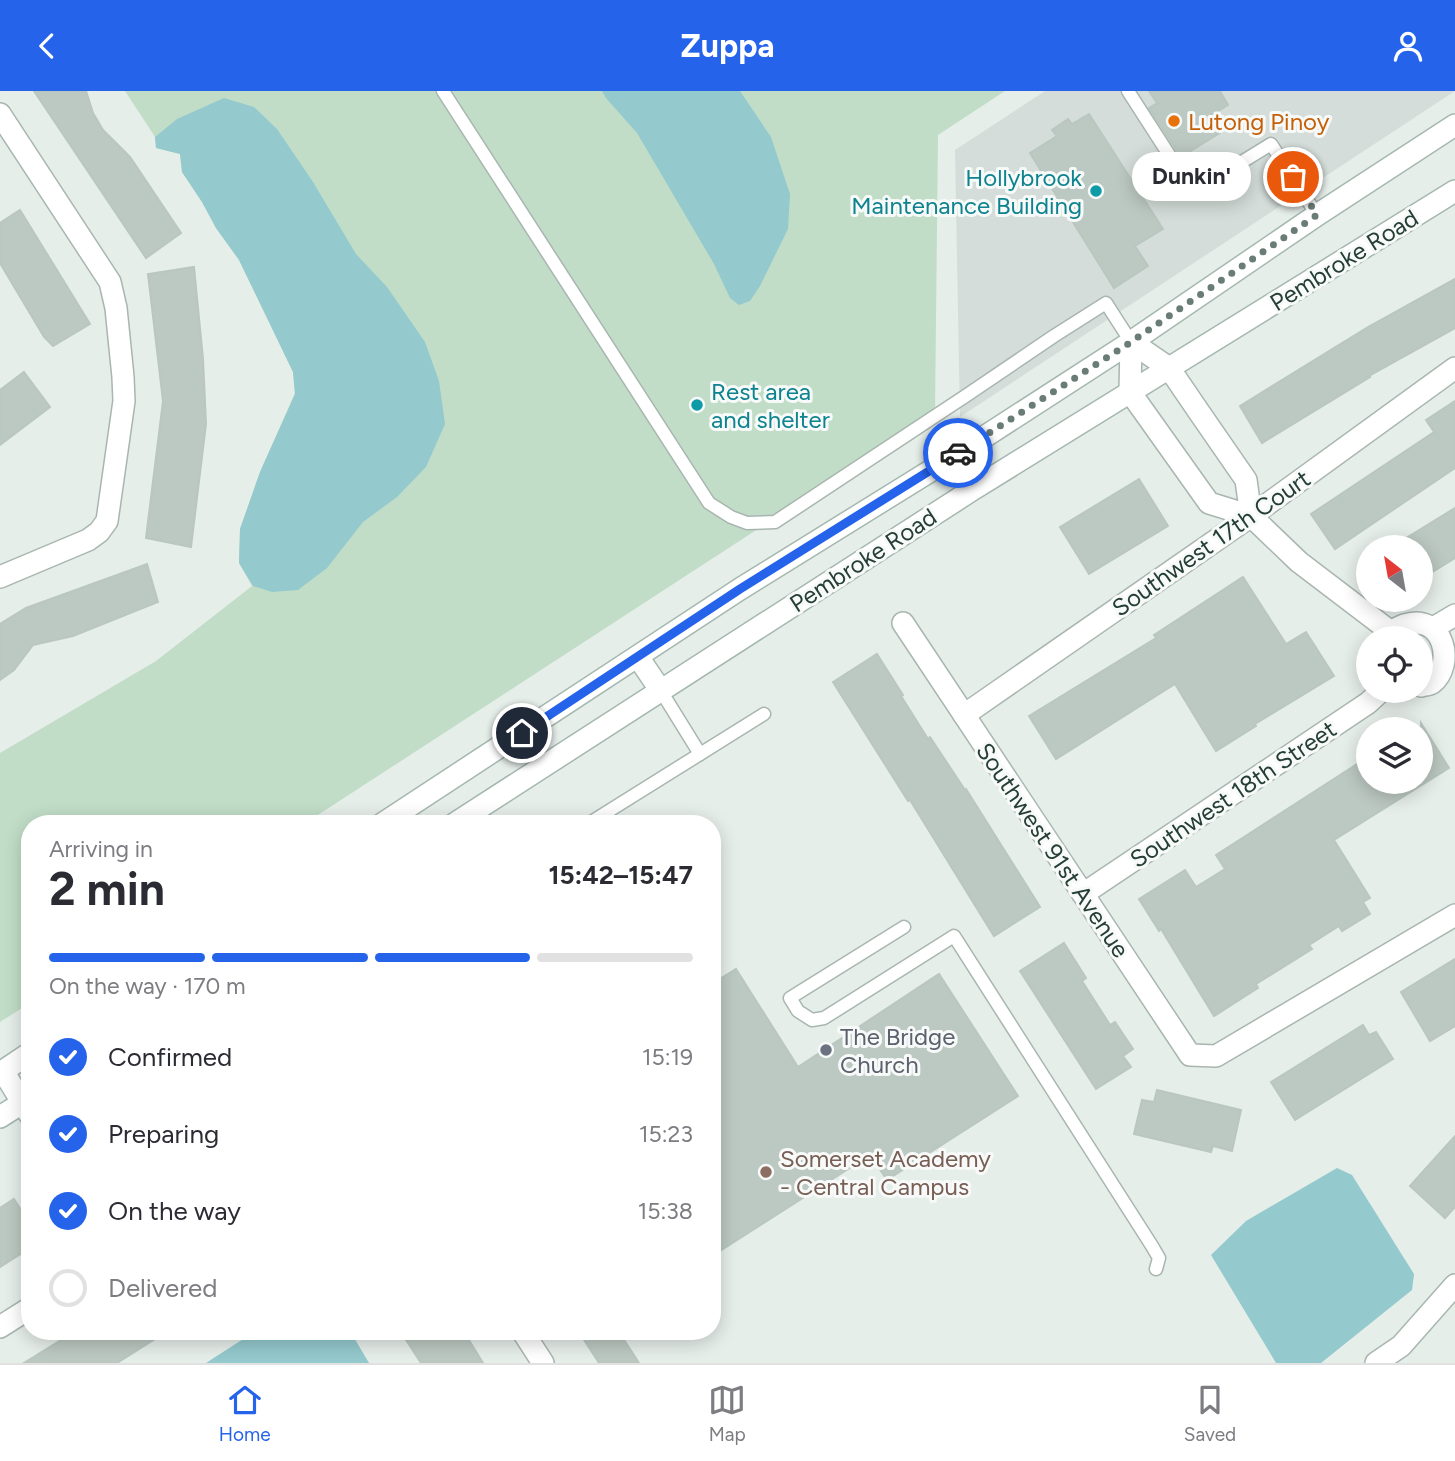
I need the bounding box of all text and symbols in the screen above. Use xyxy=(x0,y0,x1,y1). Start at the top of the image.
icon: back xyxy=(28,27,66,65)
text: Zuppa xyxy=(681,27,774,65)
icon: person xyxy=(1389,27,1427,65)
place label: Lutong Pinoy xyxy=(1188,107,1330,136)
marker: Lutong Pinoy xyxy=(1166,113,1182,129)
pin xyxy=(1263,147,1323,207)
callout: Dunkin' xyxy=(1132,153,1251,201)
icon: bag xyxy=(1274,158,1312,196)
text: Dunkin' xyxy=(1152,162,1231,190)
place label: Hollybrook Maintenance Building xyxy=(851,163,1082,220)
marker: Hollybrook Maintenance Building xyxy=(1088,183,1104,199)
street label: Pembroke Road xyxy=(1265,203,1423,317)
place label: Rest area and shelter xyxy=(711,377,830,434)
marker: Rest area and shelter xyxy=(689,397,705,413)
courier xyxy=(923,418,993,488)
icon: car xyxy=(939,434,977,472)
street label: Southwest 17th Court xyxy=(1106,464,1316,622)
street label: Pembroke Road xyxy=(784,502,942,618)
north arrow xyxy=(1356,535,1433,613)
map controls xyxy=(1356,535,1433,794)
button: locate xyxy=(1356,626,1433,703)
pin xyxy=(492,703,552,763)
icon: home xyxy=(503,714,541,752)
street label: Southwest 18th Street xyxy=(1124,714,1342,874)
button: layers xyxy=(1356,717,1433,794)
street label: Southwest 91st Avenue xyxy=(970,737,1136,963)
text: Arriving in xyxy=(49,835,153,863)
text: 15:42–15:47 xyxy=(548,859,693,891)
text: 2 min xyxy=(49,861,165,917)
text: On the way · 170 m xyxy=(49,972,246,1000)
place label: The Bridge Church xyxy=(840,1022,955,1079)
icon: check xyxy=(49,1038,87,1076)
text: Confirmed xyxy=(108,1041,232,1073)
marker: The Bridge Church xyxy=(818,1042,834,1058)
text: 15:19 xyxy=(642,1043,693,1071)
icon: check xyxy=(49,1115,87,1153)
text: Preparing xyxy=(108,1118,219,1150)
text: 15:23 xyxy=(639,1120,693,1148)
place label: Somerset Academy - Central Campus xyxy=(780,1144,991,1201)
marker: Somerset Academy - Central Campus xyxy=(758,1164,774,1180)
icon: check xyxy=(49,1192,87,1230)
text: On the way xyxy=(108,1195,241,1227)
text: 15:38 xyxy=(638,1197,693,1225)
text: Delivered xyxy=(108,1272,217,1304)
tab: Home xyxy=(219,1381,271,1446)
tab: Map xyxy=(708,1381,746,1446)
tab: Saved xyxy=(1184,1381,1236,1446)

